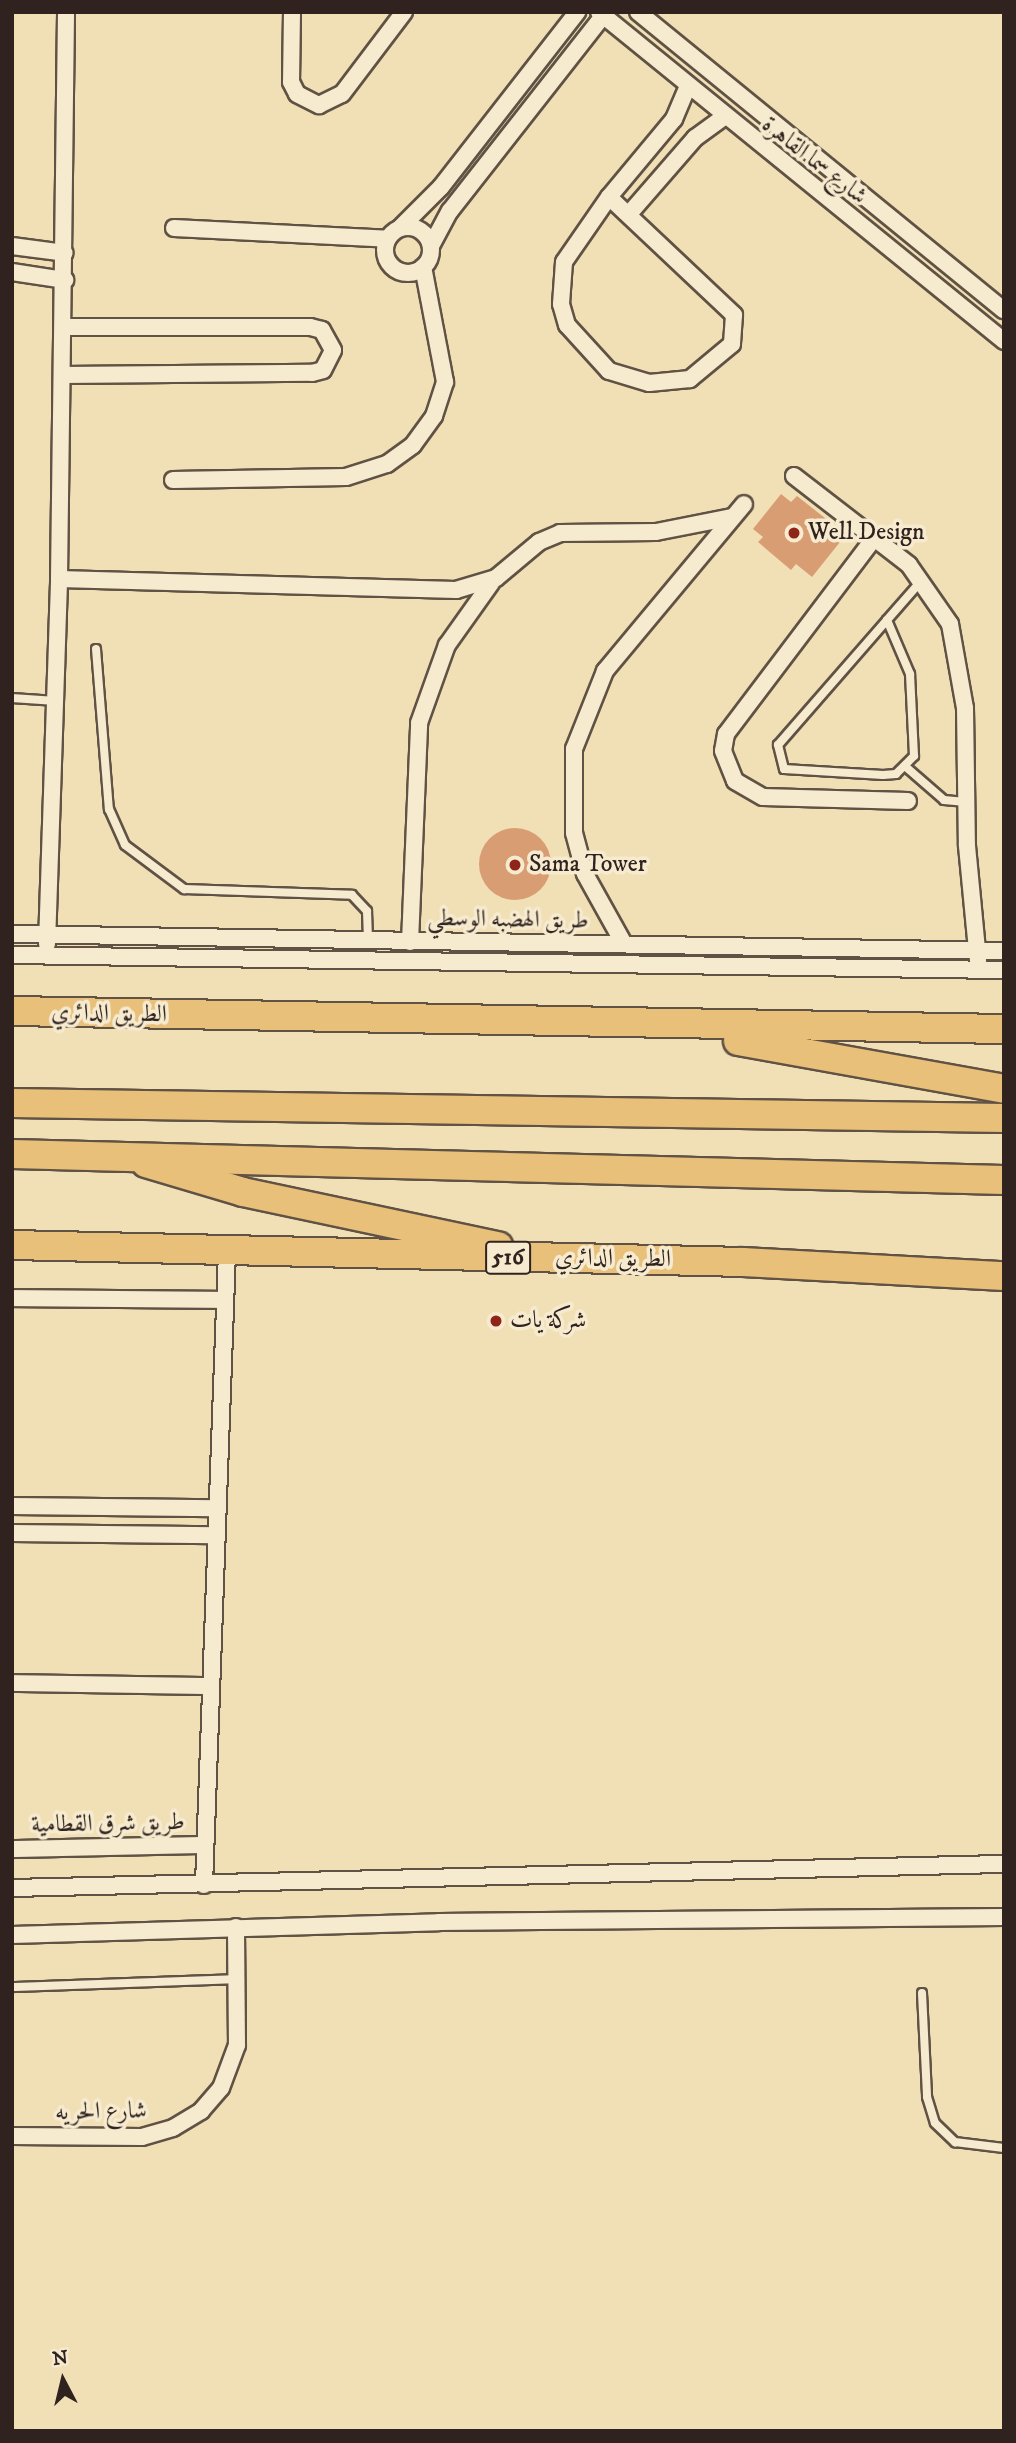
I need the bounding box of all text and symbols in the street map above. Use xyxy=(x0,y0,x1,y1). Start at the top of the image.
street label: شارع سما القاهرة xyxy=(755,111,873,211)
place label: Well Design xyxy=(808,519,925,547)
marker: Well Design xyxy=(786,525,802,541)
place label: Sama Tower xyxy=(529,851,647,879)
marker: Sama Tower xyxy=(507,857,523,873)
street label: طريق الهضبه الوسطي xyxy=(427,904,589,936)
street label: الطريق الدائري xyxy=(51,999,167,1029)
road number: 516 xyxy=(484,1238,532,1278)
street label: الطريق الدائري xyxy=(555,1244,671,1274)
place label: شركة يات xyxy=(510,1307,586,1335)
marker: شركة يات xyxy=(488,1313,504,1329)
street label: طريق شرق القطامية xyxy=(31,1808,185,1840)
street label: شارع الحريه xyxy=(55,2097,147,2127)
north arrow xyxy=(28,2345,98,2415)
text: N xyxy=(51,2346,70,2371)

